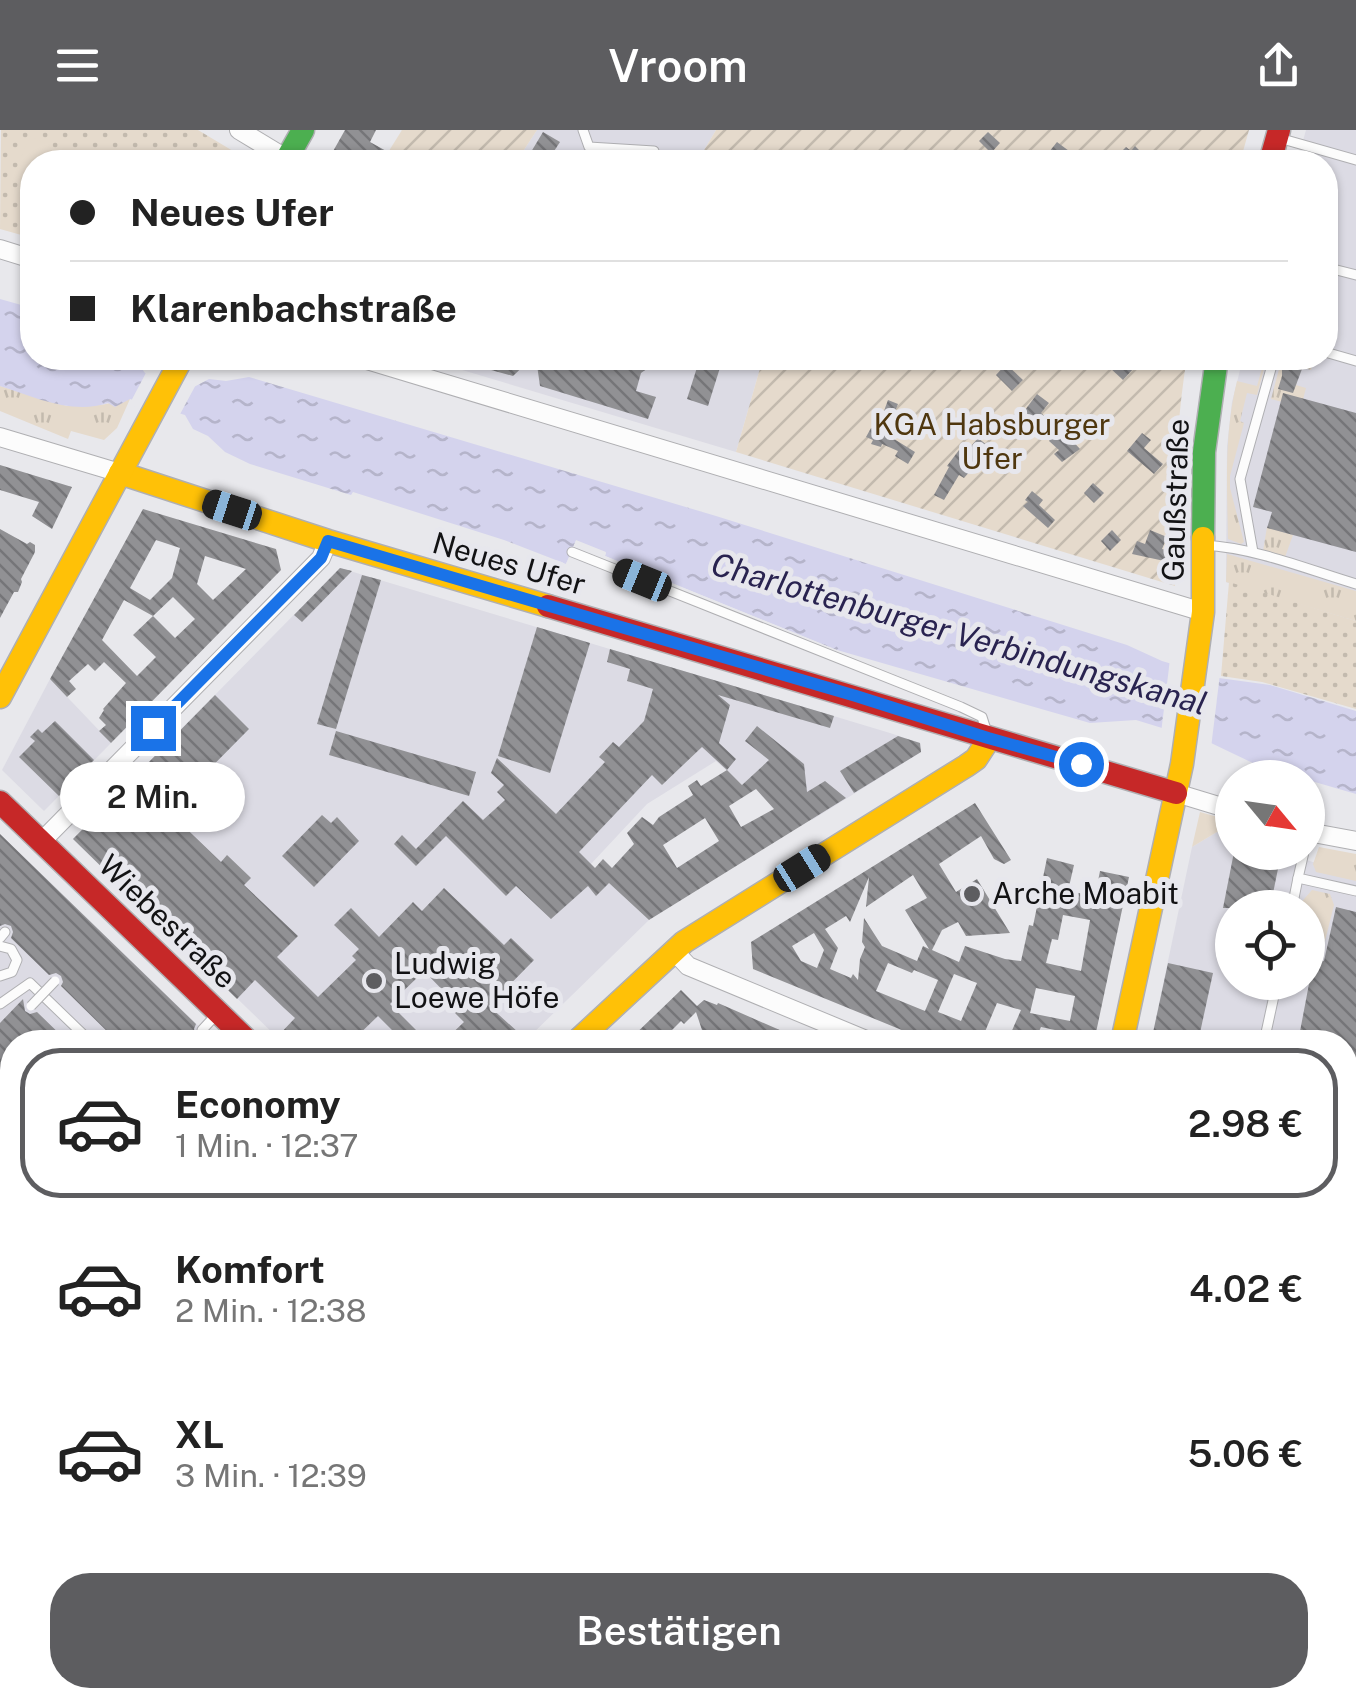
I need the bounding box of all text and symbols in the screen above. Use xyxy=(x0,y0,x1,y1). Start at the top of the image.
icon: menu xyxy=(50,38,105,93)
icon: share xyxy=(1251,38,1306,93)
text: Vroom xyxy=(608,39,748,92)
text: Neues Ufer xyxy=(130,190,334,235)
text: Klarenbachstraße xyxy=(130,286,457,331)
park label: KGA Habsburger Ufer xyxy=(873,406,1111,476)
street label: Gaußstraße xyxy=(1154,418,1196,582)
car xyxy=(199,486,265,534)
street label: Neues Ufer xyxy=(429,524,590,602)
water label: Charlottenburger Verbindungskanal xyxy=(707,545,1211,722)
car xyxy=(609,555,675,605)
route end xyxy=(131,706,176,751)
route start xyxy=(1059,742,1104,787)
north arrow xyxy=(1215,760,1325,870)
map controls xyxy=(1215,760,1325,1000)
callout: 2 Min. xyxy=(61,763,246,833)
text: 2 Min. xyxy=(107,778,198,815)
car xyxy=(769,839,835,897)
street label: Wiebestraße xyxy=(92,847,244,996)
place label: Arche Moabit xyxy=(992,875,1179,911)
marker: Arche Moabit xyxy=(961,883,983,905)
button: locate xyxy=(1215,890,1325,1000)
place label: Ludwig Loewe Höfe xyxy=(394,945,560,1015)
marker: Ludwig Loewe Höfe xyxy=(363,970,385,992)
icon: car xyxy=(55,1078,145,1168)
text: Economy xyxy=(175,1082,341,1127)
text: 2.98 € xyxy=(1188,1101,1303,1146)
text: 1 Min. · 12:37 xyxy=(175,1127,359,1164)
icon: car xyxy=(55,1243,145,1333)
text: Komfort xyxy=(175,1247,325,1292)
text: 4.02 € xyxy=(1189,1266,1303,1311)
text: 2 Min. · 12:38 xyxy=(175,1292,366,1329)
icon: car xyxy=(55,1408,145,1498)
text: XL xyxy=(175,1412,224,1457)
text: 5.06 € xyxy=(1188,1431,1303,1476)
text: 3 Min. · 12:39 xyxy=(175,1457,367,1494)
button: Bestätigen xyxy=(50,1573,1308,1688)

